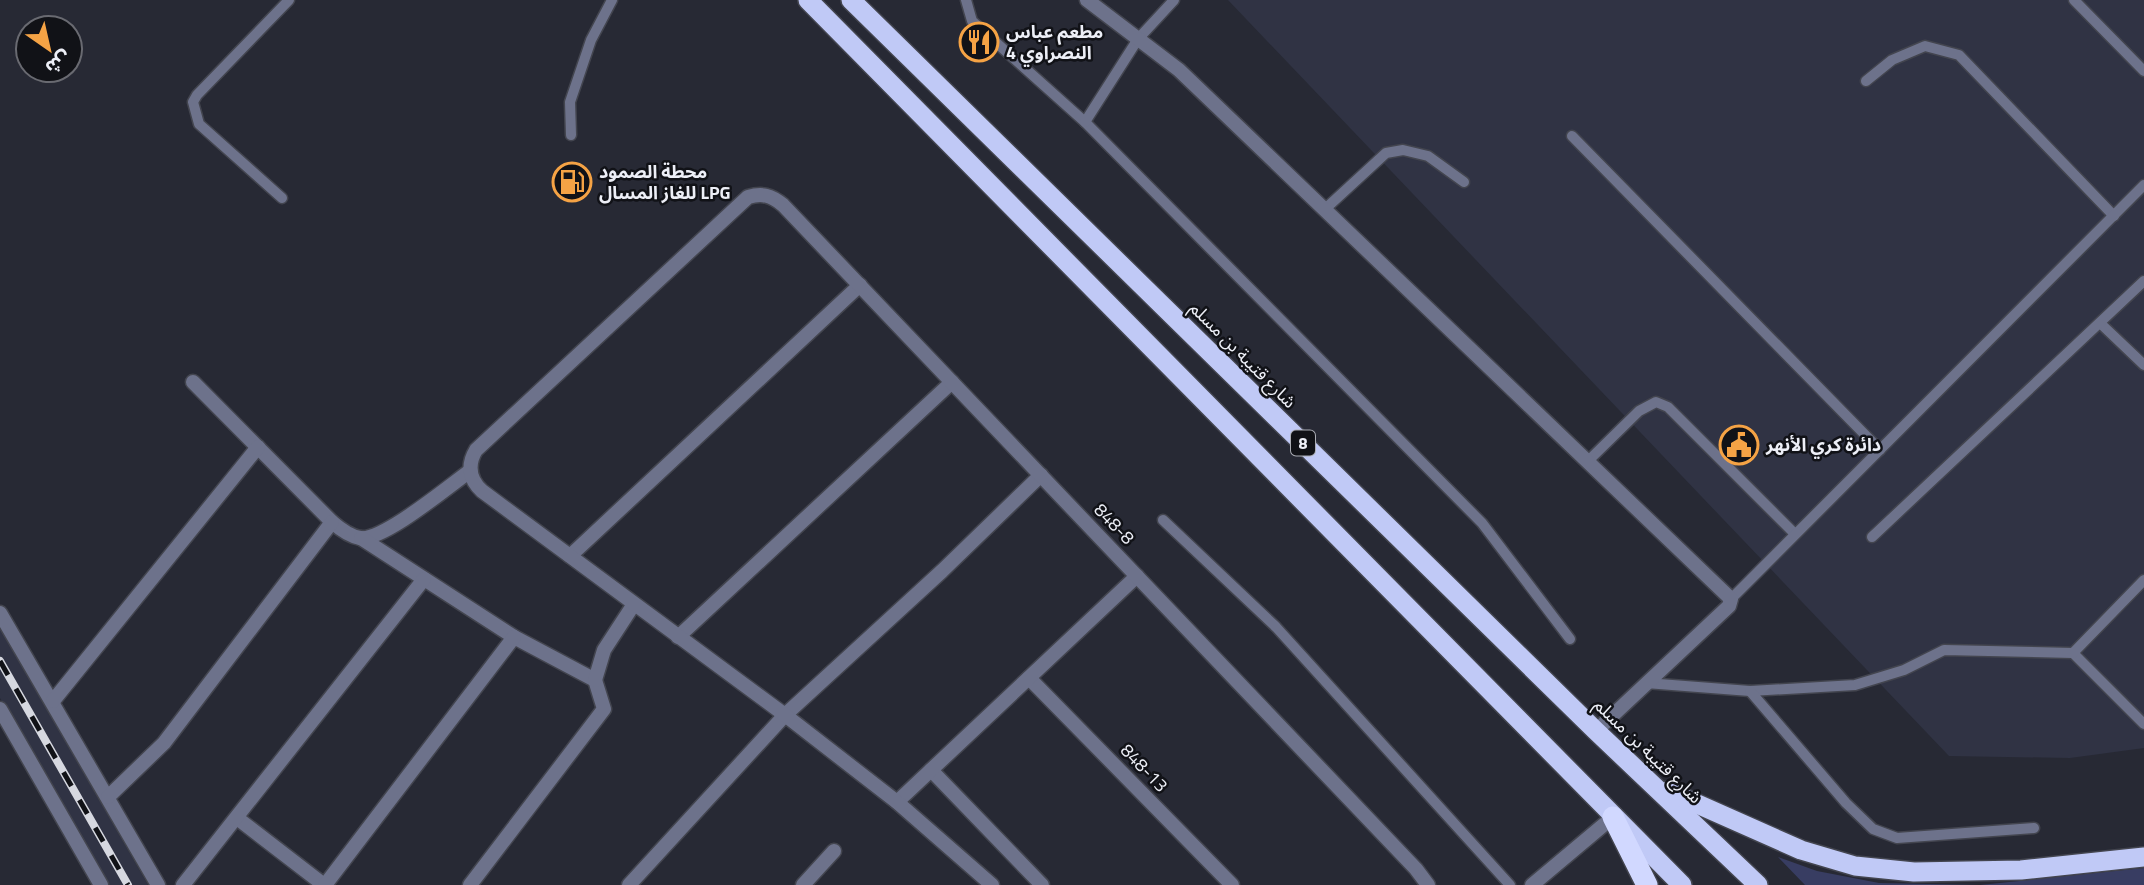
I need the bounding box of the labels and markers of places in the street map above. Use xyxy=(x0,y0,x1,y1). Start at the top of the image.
place label: مطعم عباس النصراوي 4 xyxy=(1006,18,1103,67)
restaurant icon: مطعم عباس النصراوي 4 xyxy=(958,21,1000,63)
place label: محطة الصمود للغاز المسال LPG xyxy=(599,158,730,206)
fuel station icon: محطة الصمود للغاز المسال LPG xyxy=(551,161,593,203)
public building icon: دائرة كري الأنهر xyxy=(1718,424,1760,466)
place label: دائرة كري الأنهر xyxy=(1765,431,1881,459)

